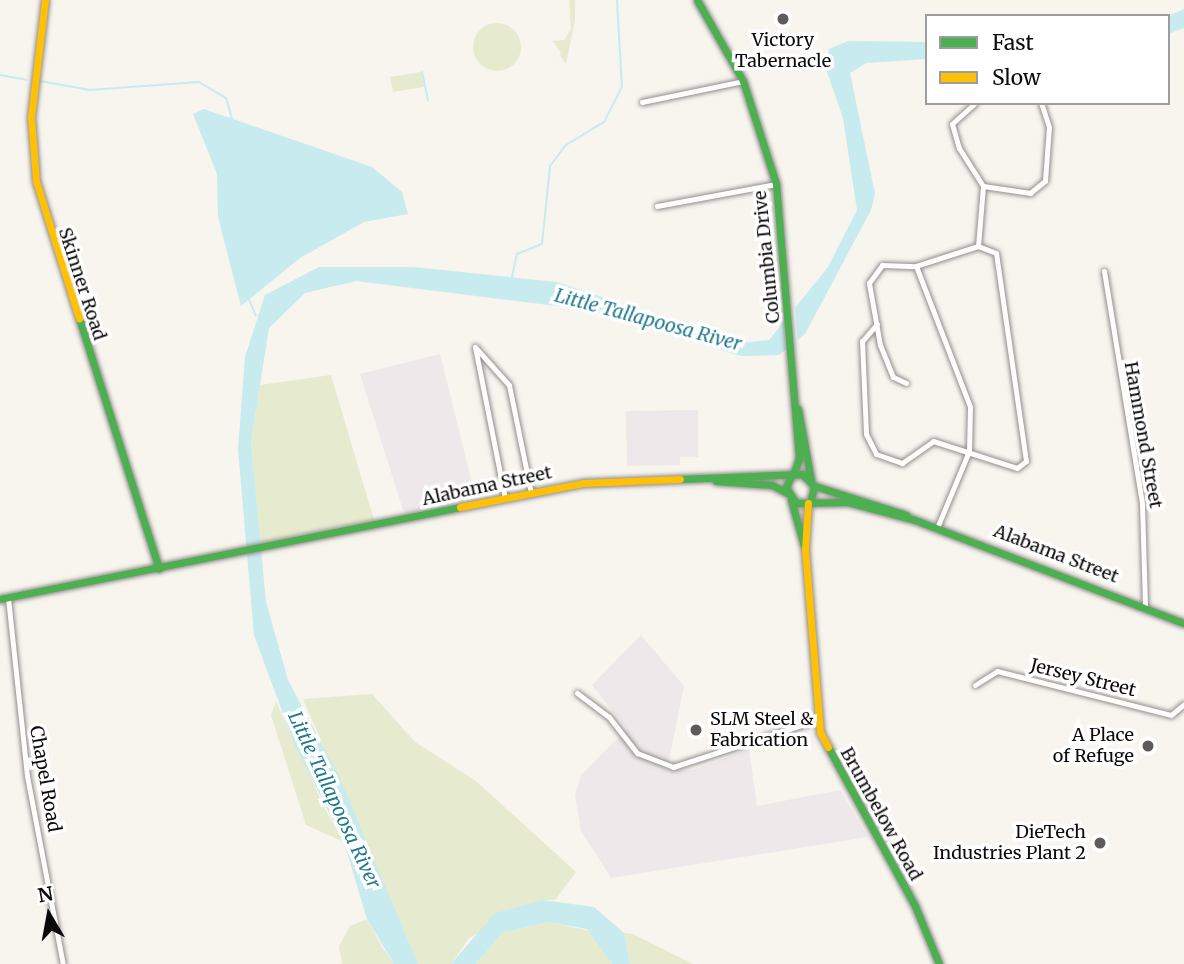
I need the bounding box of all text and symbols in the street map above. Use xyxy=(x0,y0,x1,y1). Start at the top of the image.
marker: Victory Tabernacle xyxy=(775,11,791,27)
legend xyxy=(925,14,1170,105)
text: Fast xyxy=(992,29,1034,56)
place label: Victory Tabernacle xyxy=(735,30,831,72)
text: Slow xyxy=(992,64,1041,91)
street label: Columbia Drive xyxy=(749,190,785,324)
street label: Skinner Road xyxy=(54,225,110,343)
water label: Little Tallapoosa River xyxy=(552,284,744,356)
street label: Hammond Street xyxy=(1119,360,1167,510)
street label: Alabama Street xyxy=(420,462,554,510)
street label: Alabama Street xyxy=(991,520,1121,588)
street label: Jersey Street xyxy=(1028,654,1138,702)
water label: Little Tallapoosa River xyxy=(283,708,385,892)
place label: SLM Steel & Fabrication xyxy=(710,709,814,752)
marker: SLM Steel & Fabrication xyxy=(688,722,704,738)
street label: Chapel Road xyxy=(25,724,65,834)
place label: A Place of Refuge xyxy=(1053,725,1134,768)
marker: A Place of Refuge xyxy=(1140,738,1156,754)
street label: Brumbelow Road xyxy=(835,744,927,884)
place label: DieTech Industries Plant 2 xyxy=(933,822,1086,864)
marker: DieTech Industries Plant 2 xyxy=(1092,835,1108,851)
north arrow xyxy=(14,880,84,950)
text: N xyxy=(36,881,55,907)

